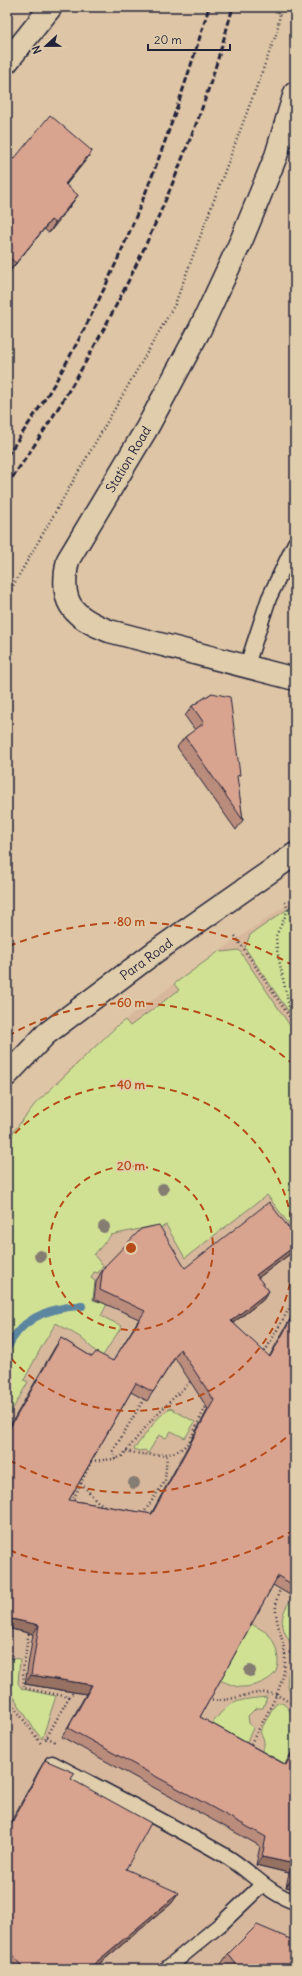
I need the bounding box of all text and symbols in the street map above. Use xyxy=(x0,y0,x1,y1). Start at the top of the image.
north arrow xyxy=(26,26,66,66)
scale bar xyxy=(148,26,230,52)
text: 20 m xyxy=(154,32,182,47)
text: N xyxy=(29,44,45,56)
street label: Station Road xyxy=(102,423,155,496)
text: 80 m xyxy=(117,914,146,929)
street label: Para Road xyxy=(117,934,176,984)
text: 60 m xyxy=(117,995,146,1010)
text: 40 m xyxy=(117,1077,146,1092)
text: 20 m xyxy=(117,1158,145,1173)
centre of rings xyxy=(124,1241,138,1255)

